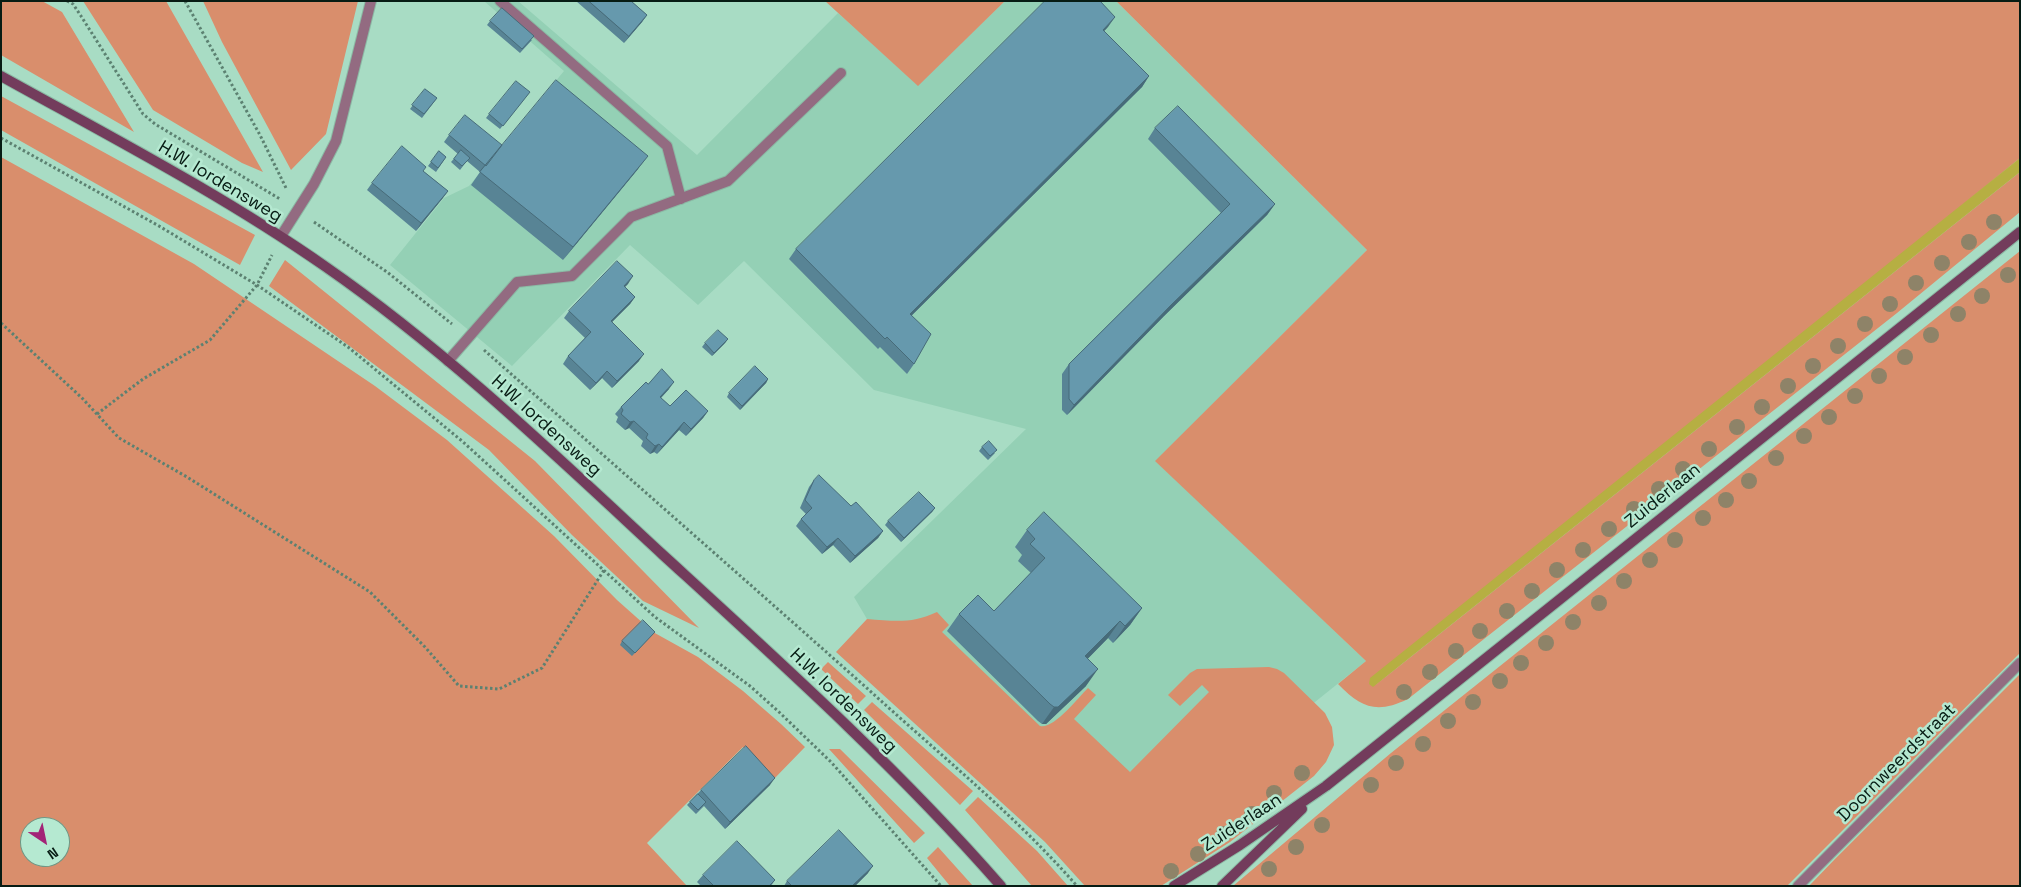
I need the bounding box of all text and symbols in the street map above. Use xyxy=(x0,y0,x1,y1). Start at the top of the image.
street label: H.W. Iordensweg xyxy=(154,136,286,228)
street label: H.W. Iordensweg xyxy=(486,371,606,481)
street label: Zuiderlaan xyxy=(1621,459,1705,533)
street label: H.W. Iordensweg xyxy=(785,644,901,758)
street label: Doornweerdstraat xyxy=(1834,700,1960,826)
street label: Zuiderlaan xyxy=(1198,789,1286,857)
north arrow xyxy=(20,817,70,867)
text: N xyxy=(44,844,62,864)

